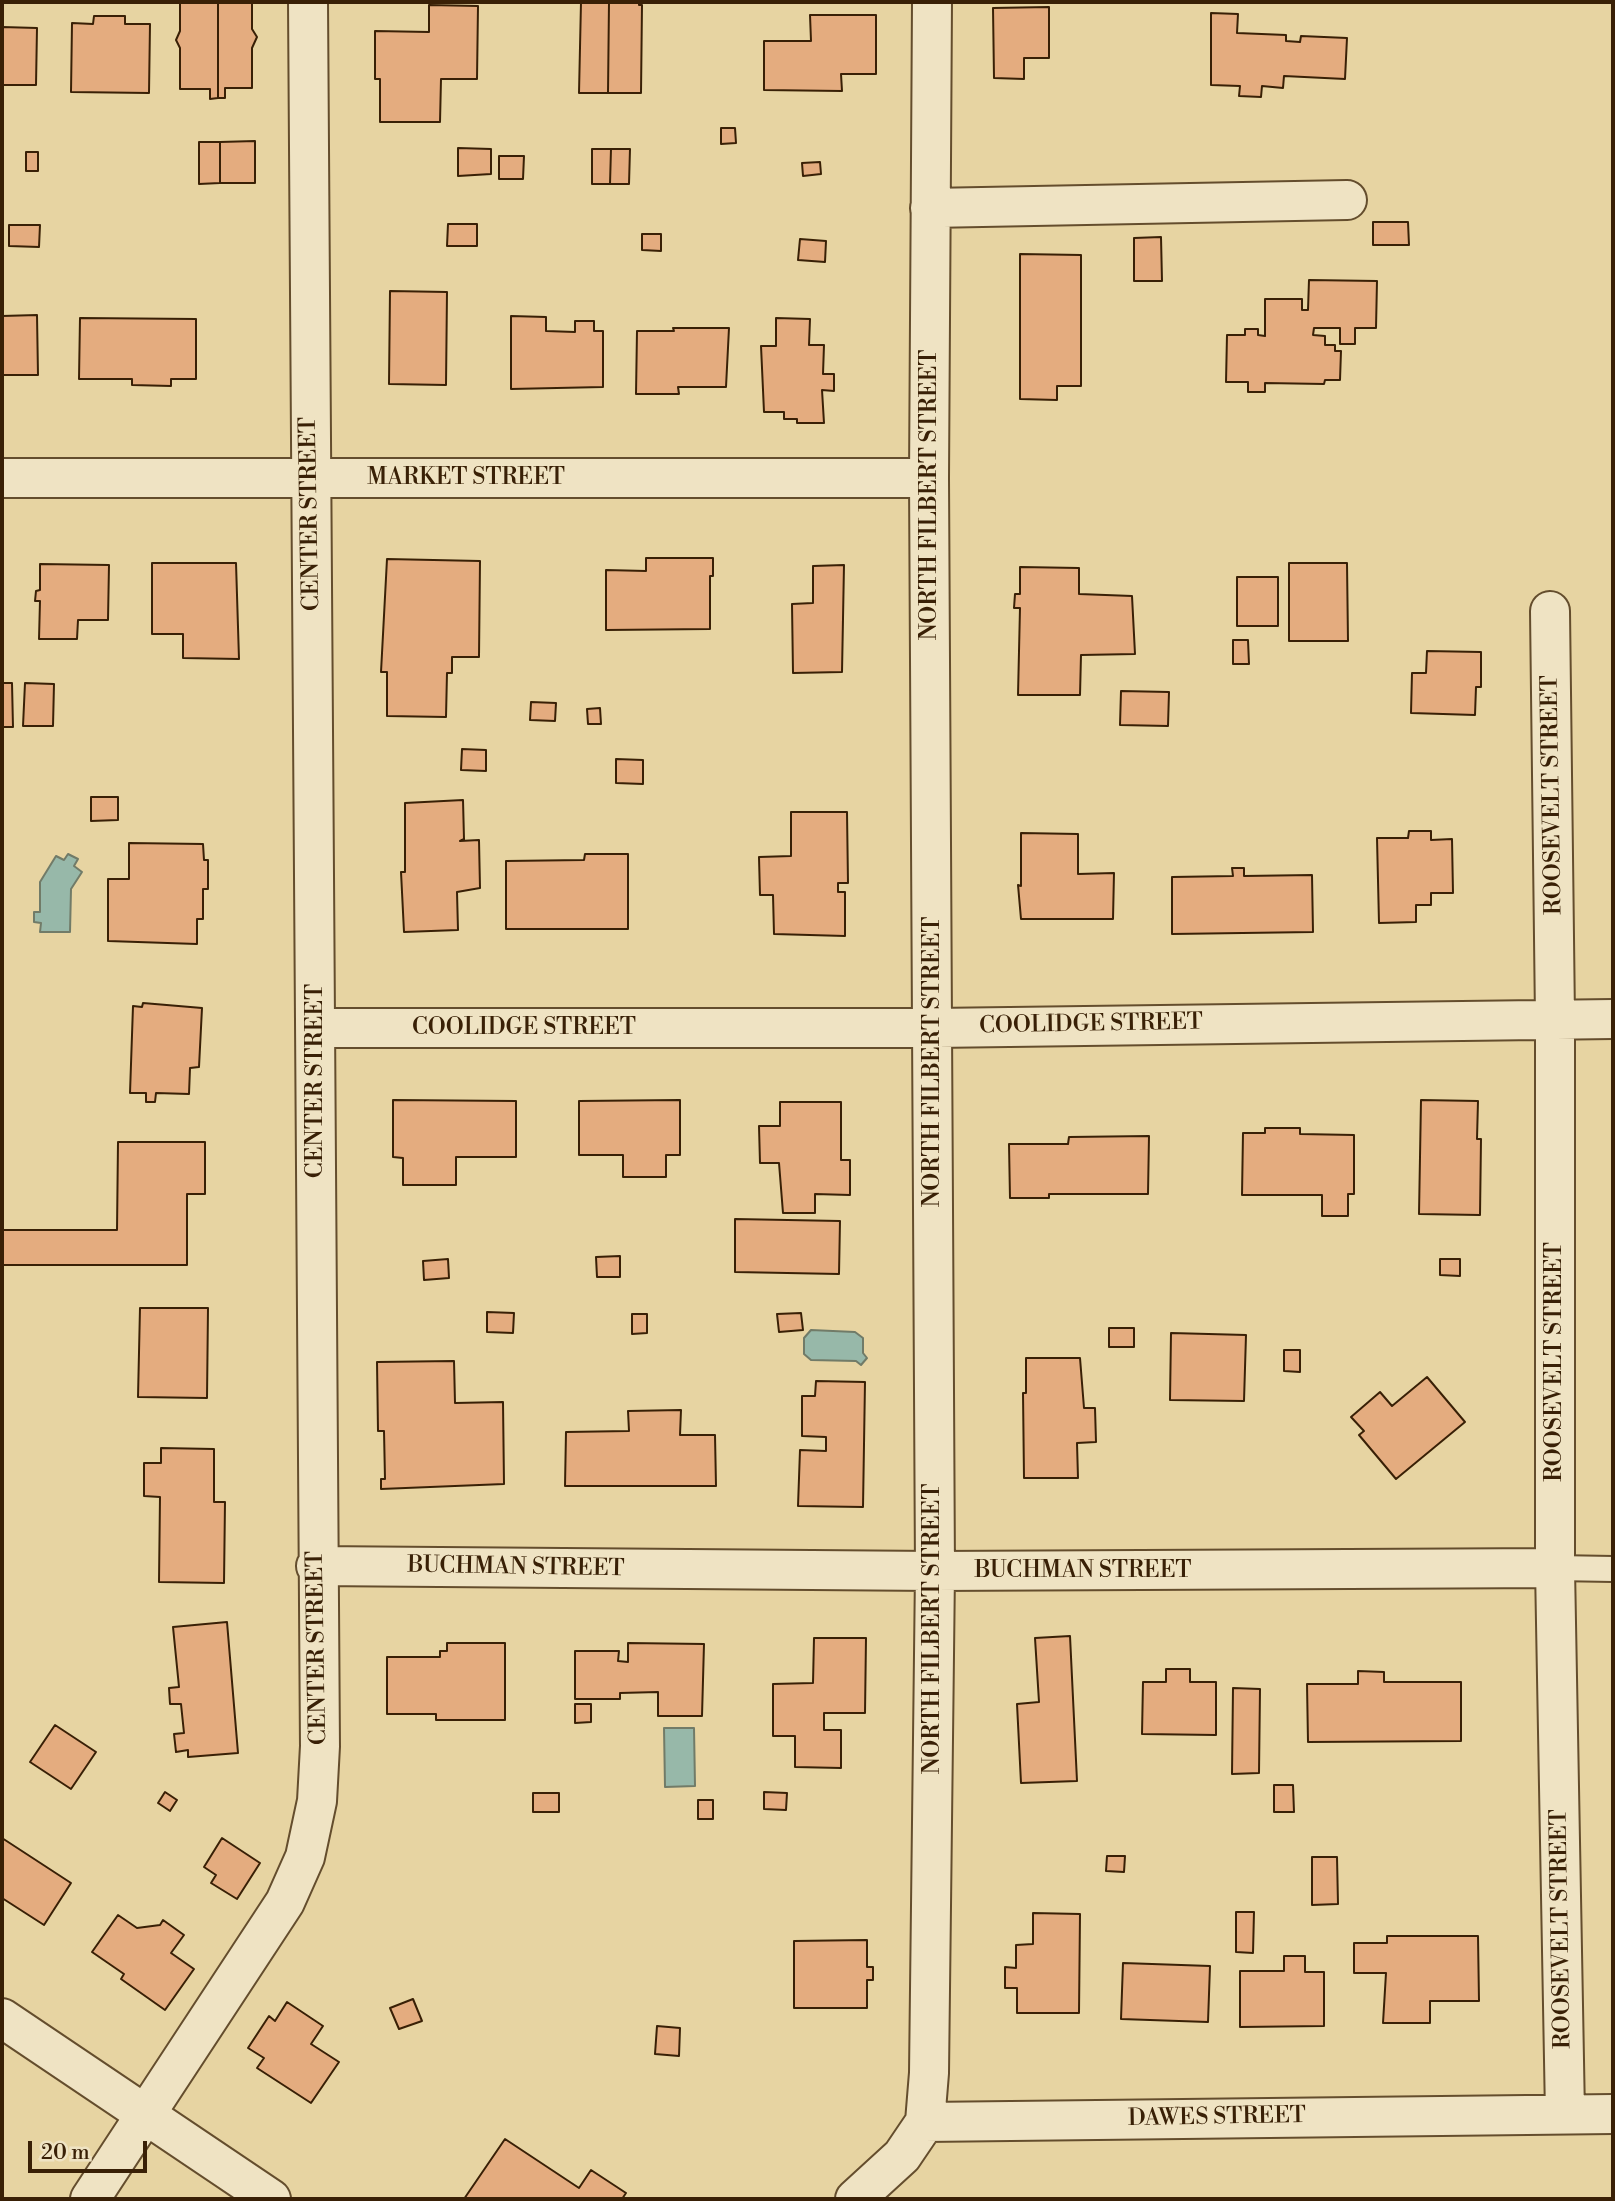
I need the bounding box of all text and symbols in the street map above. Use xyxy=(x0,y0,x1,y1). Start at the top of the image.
street label: NORTH FILBERT STREET xyxy=(916,350,944,640)
street label: CENTER STREET xyxy=(296,417,326,611)
street label: MARKET STREET xyxy=(367,464,565,492)
street label: ROOSEVELT STREET xyxy=(1537,675,1569,915)
street label: NORTH FILBERT STREET xyxy=(919,917,947,1207)
street label: CENTER STREET xyxy=(302,984,330,1178)
street label: COOLIDGE STREET xyxy=(979,1009,1203,1041)
street label: COOLIDGE STREET xyxy=(412,1014,636,1042)
street label: ROOSEVELT STREET xyxy=(1541,1242,1569,1482)
street label: NORTH FILBERT STREET xyxy=(919,1484,947,1774)
street label: CENTER STREET xyxy=(303,1551,333,1745)
street label: BUCHMAN STREET xyxy=(407,1552,625,1584)
street label: BUCHMAN STREET xyxy=(974,1557,1192,1585)
street label: ROOSEVELT STREET xyxy=(1546,1809,1578,2049)
street label: DAWES STREET xyxy=(1128,2103,1306,2133)
scale bar xyxy=(32,2128,150,2172)
text: 20 m xyxy=(41,2140,90,2166)

